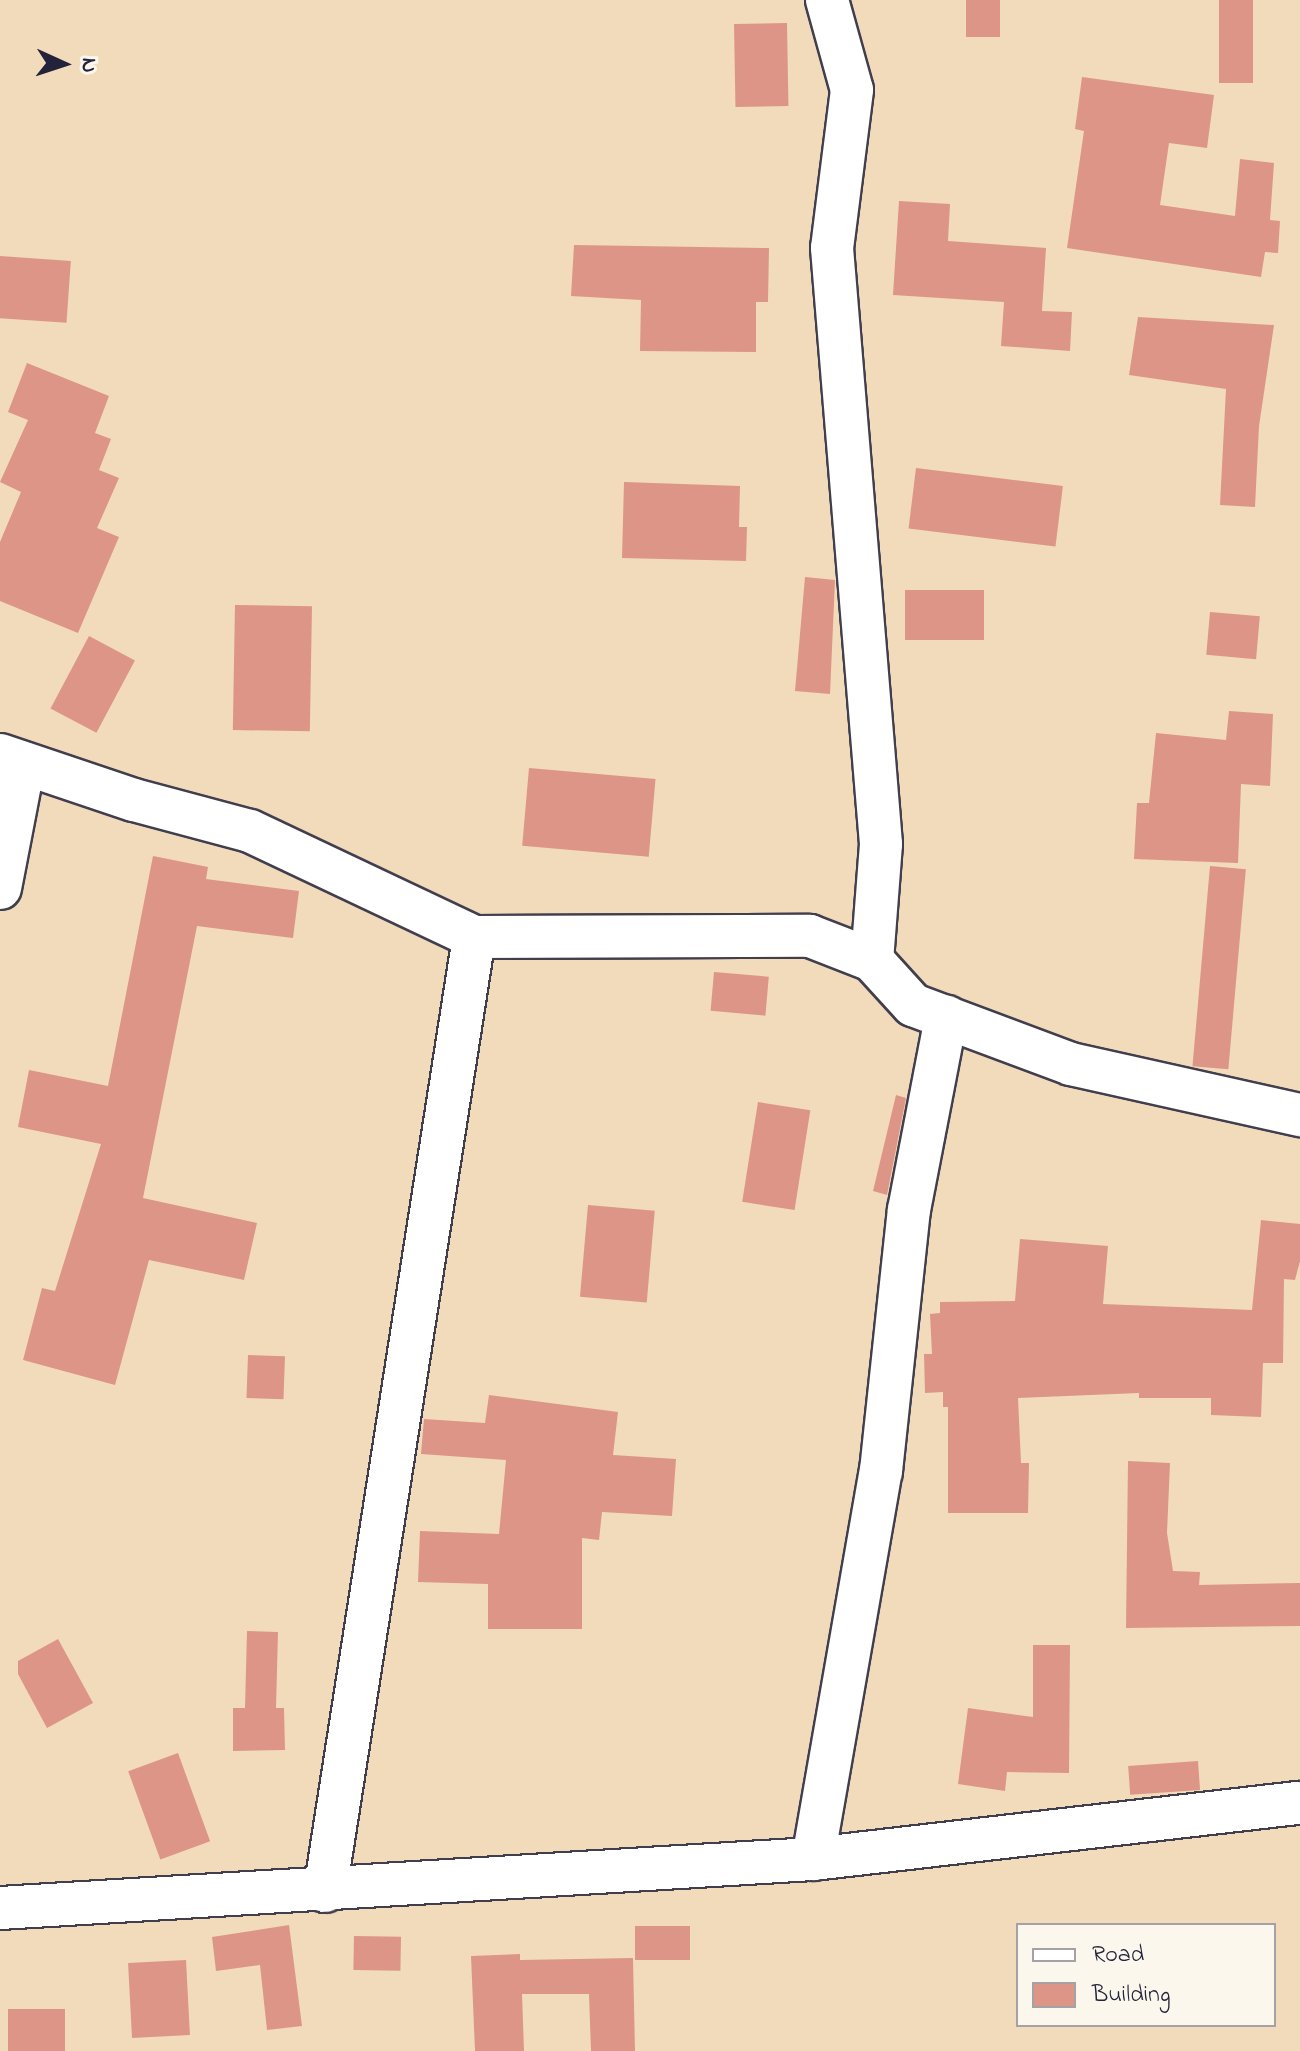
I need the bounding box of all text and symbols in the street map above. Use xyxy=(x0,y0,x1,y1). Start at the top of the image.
north arrow xyxy=(24,24,104,104)
text: N xyxy=(72,57,104,74)
legend xyxy=(1016,1923,1276,2027)
text: Road xyxy=(1092,1938,1144,1973)
text: Building xyxy=(1092,1978,1171,2013)

